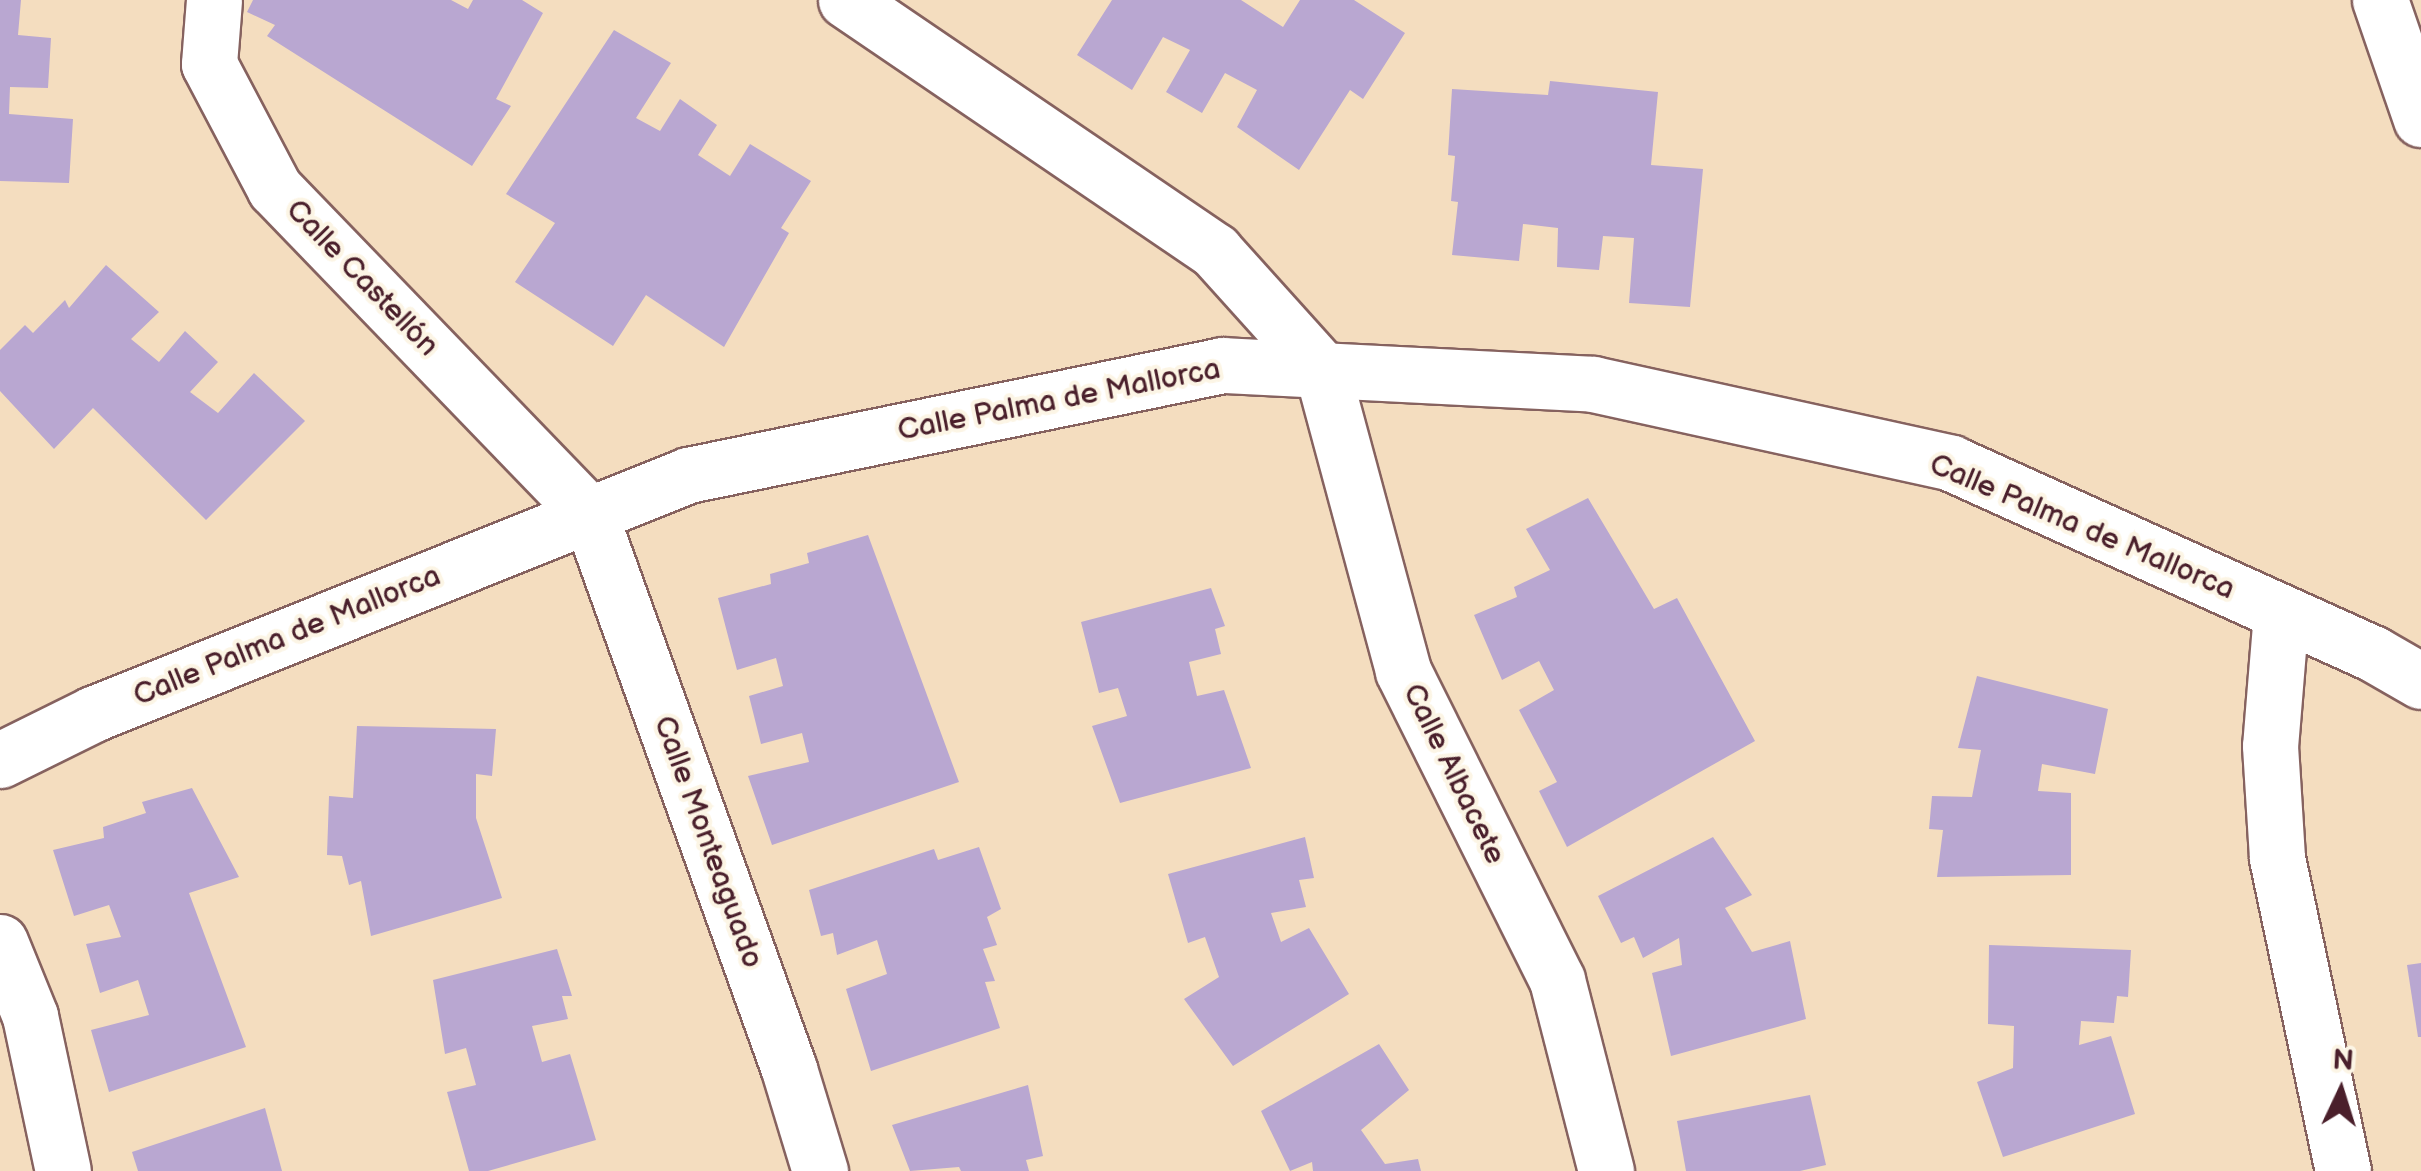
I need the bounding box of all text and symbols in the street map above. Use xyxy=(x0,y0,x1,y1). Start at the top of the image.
street label: Calle Castellón xyxy=(278,192,446,364)
street label: Calle Palma de Mallorca xyxy=(895,351,1223,449)
street label: Calle Palma de Mallorca xyxy=(1924,446,2240,608)
street label: Calle Palma de Mallorca xyxy=(128,558,446,714)
street label: Calle Albacete xyxy=(1395,678,1513,870)
street label: Calle Monteaguado xyxy=(646,711,770,973)
north arrow xyxy=(2291,1041,2391,1141)
text: N xyxy=(2331,1043,2355,1078)

